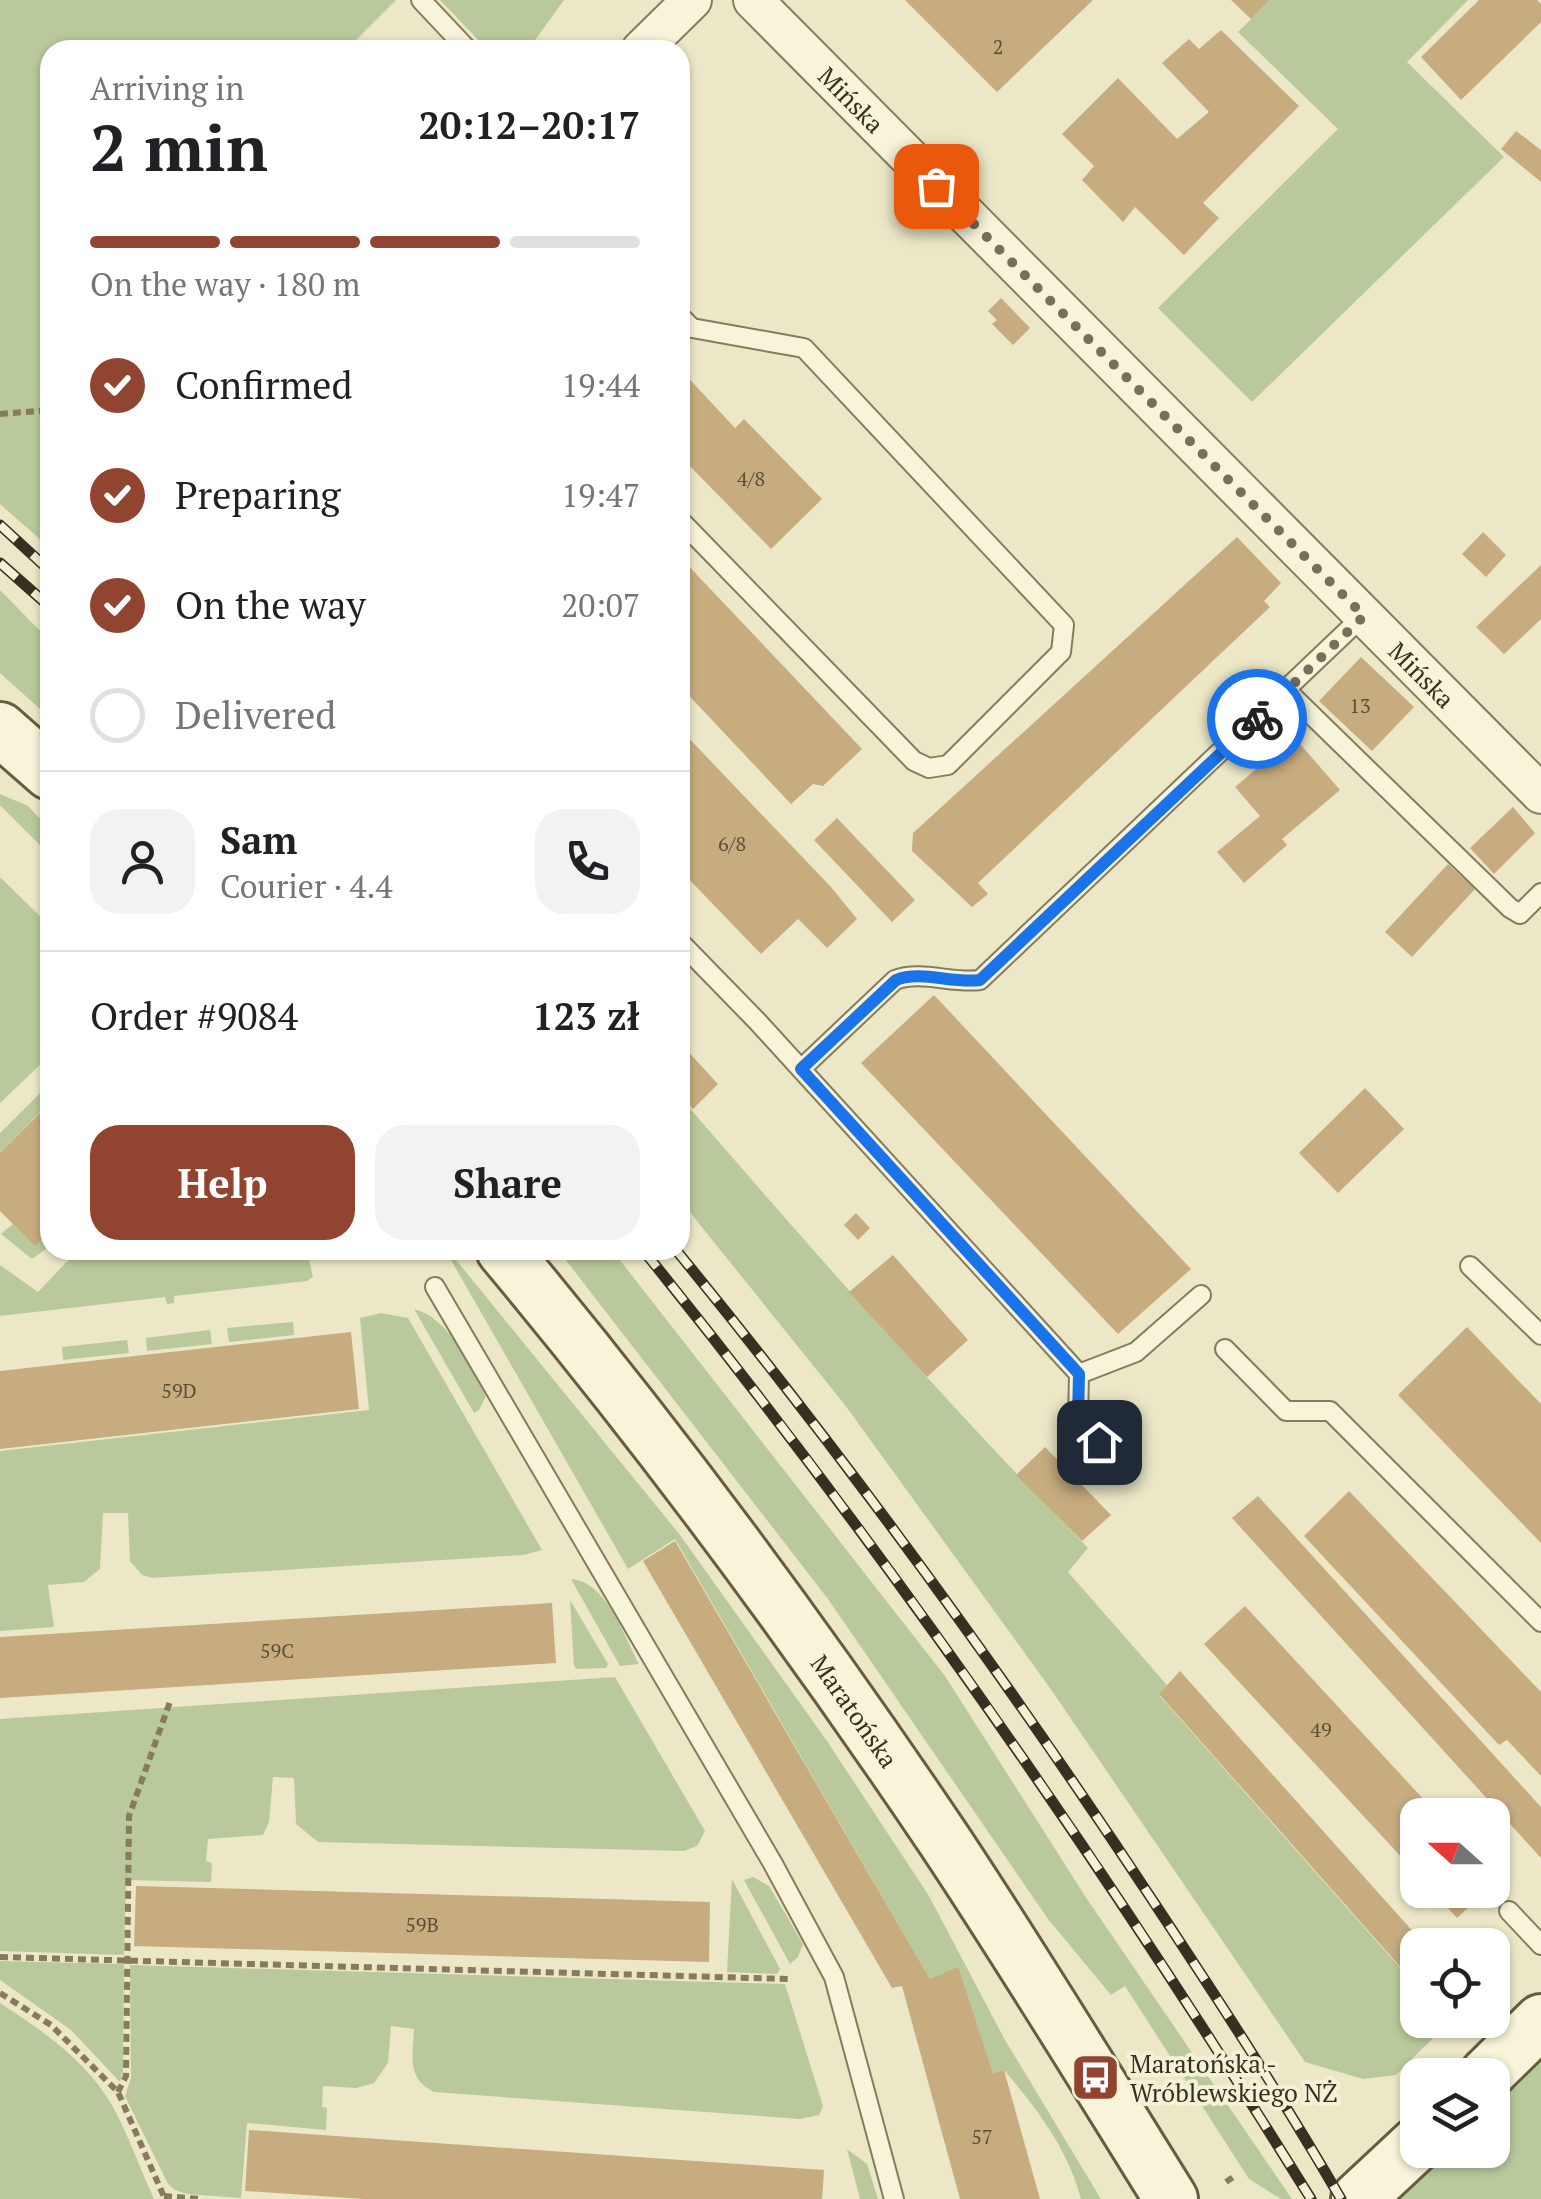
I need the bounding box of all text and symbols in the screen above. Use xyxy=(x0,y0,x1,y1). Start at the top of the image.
house number: 2 xyxy=(993,33,1003,60)
street label: Mińska xyxy=(812,59,892,140)
text: Arriving in xyxy=(90,67,244,109)
text: 20:12–20:17 xyxy=(418,100,640,150)
text: 2 min xyxy=(90,103,268,190)
pin xyxy=(894,144,979,229)
icon: bag xyxy=(909,159,964,214)
text: On the way · 180 m xyxy=(90,263,360,305)
icon: check xyxy=(90,358,145,413)
text: Confirmed xyxy=(175,360,353,410)
text: 19:44 xyxy=(561,364,640,406)
house number: 4/8 xyxy=(737,465,765,492)
icon: check xyxy=(90,468,145,523)
text: Preparing xyxy=(175,470,341,520)
text: 19:47 xyxy=(561,474,640,516)
icon: check xyxy=(90,578,145,633)
text: On the way xyxy=(175,580,366,630)
text: 20:07 xyxy=(561,584,640,626)
street label: Mińska xyxy=(1382,634,1462,715)
courier xyxy=(1207,669,1307,769)
text: Delivered xyxy=(175,690,336,740)
icon: bike xyxy=(1230,692,1285,747)
house number: 13 xyxy=(1349,692,1371,719)
button: person xyxy=(90,809,195,914)
button: phone xyxy=(535,809,640,914)
text: Sam xyxy=(220,815,297,865)
house number: 6/8 xyxy=(718,830,746,857)
text: Courier · 4.4 xyxy=(220,865,392,907)
text: Order #9084 xyxy=(90,991,298,1041)
text: 123 zł xyxy=(532,991,640,1041)
button: Help xyxy=(90,1125,355,1240)
button: Share xyxy=(375,1125,640,1240)
house number: 59D xyxy=(161,1377,197,1404)
pin xyxy=(1057,1400,1142,1485)
icon: home xyxy=(1072,1415,1127,1470)
house number: 59C xyxy=(260,1637,294,1664)
street label: Maratońska xyxy=(804,1648,906,1774)
house number: 49 xyxy=(1310,1716,1332,1743)
north arrow xyxy=(1400,1798,1510,1908)
map controls xyxy=(1400,1798,1510,2168)
house number: 59B xyxy=(405,1911,439,1938)
button: locate xyxy=(1400,1928,1510,2038)
place label: Maratońska - Wróblewskiego NŻ xyxy=(1130,2047,1337,2109)
bus stop icon: Maratońska - Wróblewskiego NŻ xyxy=(1069,2051,1121,2103)
button: layers xyxy=(1400,2058,1510,2168)
house number: 57 xyxy=(971,2123,993,2150)

